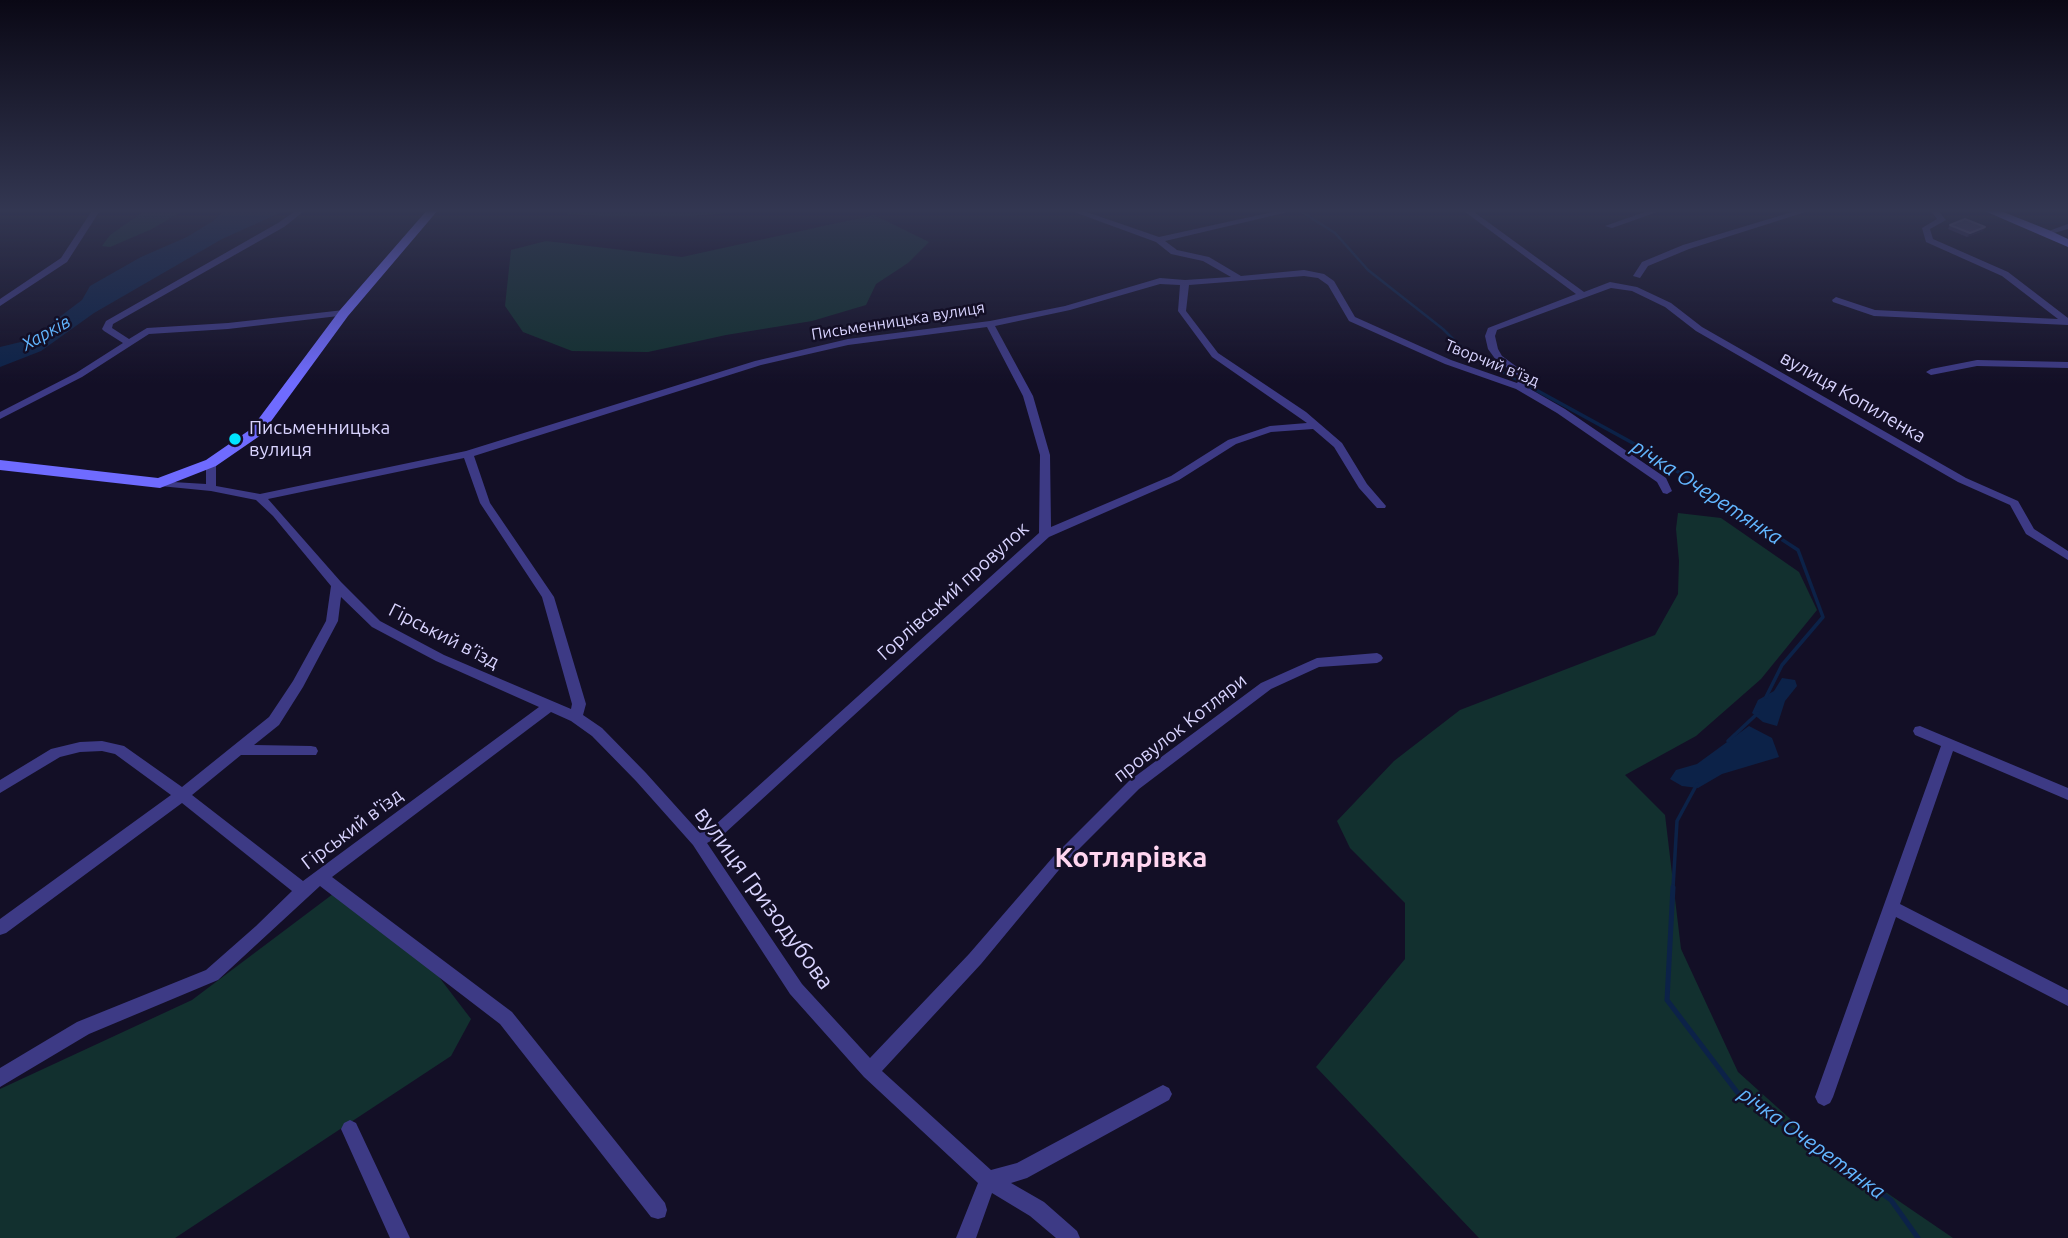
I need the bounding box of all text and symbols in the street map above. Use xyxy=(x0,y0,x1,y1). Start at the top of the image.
street label: Письменницька вулиця xyxy=(810,298,986,344)
water label: Харків xyxy=(18,311,74,355)
street label: Творчий в’їзд xyxy=(1442,335,1542,391)
street label: вулиця Копиленка xyxy=(1776,346,1930,448)
place label: Письменницька вулиця xyxy=(249,417,390,461)
marker: Письменницька вулиця xyxy=(227,431,243,447)
water label: річка Очеретянка xyxy=(1627,434,1787,550)
street label: Горлівський провулок xyxy=(873,517,1033,665)
street label: Гірський в’їзд xyxy=(385,598,503,674)
street label: провулок Котляри xyxy=(1109,669,1251,787)
street label: Гірський в'їзд xyxy=(297,784,407,874)
street label: вулиця Гризодубова xyxy=(688,801,840,995)
district label: Котлярівка xyxy=(1054,841,1208,875)
water label: річка Очеретянка xyxy=(1734,1082,1890,1204)

